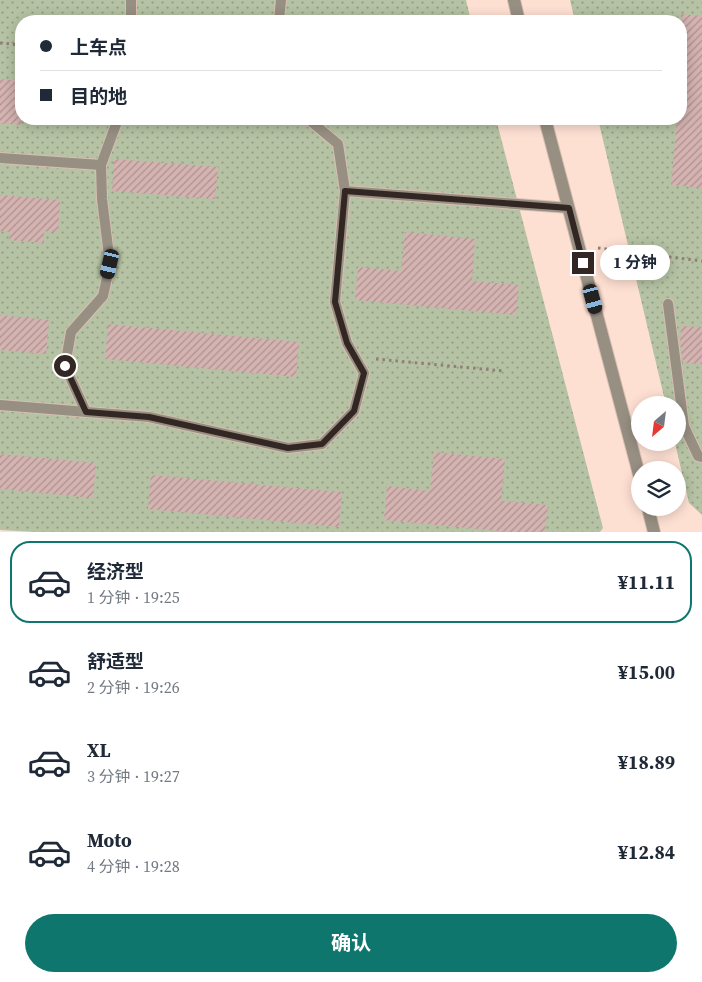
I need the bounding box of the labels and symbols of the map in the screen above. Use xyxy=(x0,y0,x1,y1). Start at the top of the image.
callout: 1 分钟 xyxy=(600,246,670,280)
car xyxy=(99,248,120,280)
route end xyxy=(572,252,594,274)
car xyxy=(581,283,604,315)
route start xyxy=(54,355,76,377)
north arrow xyxy=(631,396,686,451)

